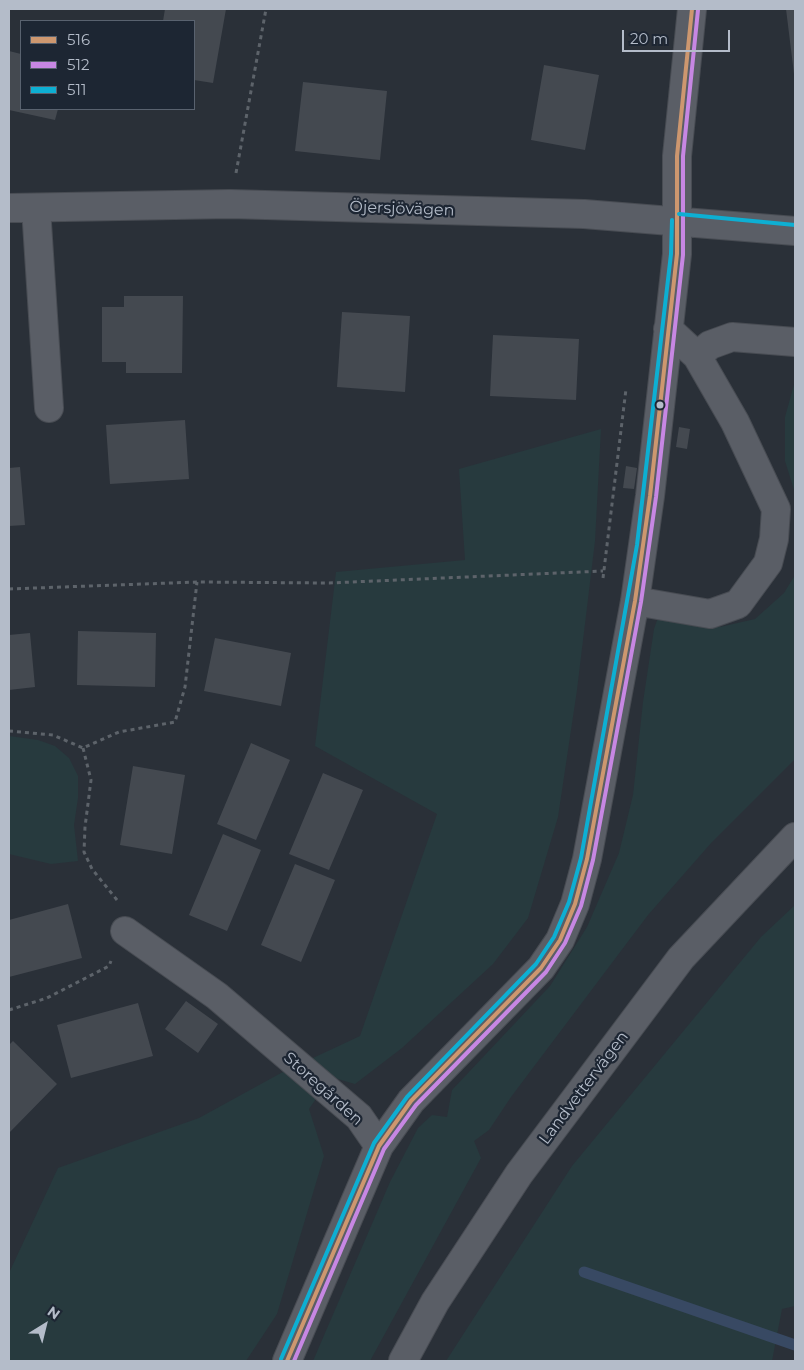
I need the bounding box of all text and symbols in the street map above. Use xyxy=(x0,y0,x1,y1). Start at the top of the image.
legend xyxy=(20,20,195,110)
scale bar xyxy=(624,20,732,52)
text: 20 m xyxy=(630,29,668,48)
text: 516 xyxy=(67,30,90,49)
text: 512 xyxy=(67,55,89,74)
text: 511 xyxy=(67,80,86,99)
street label: Öjersjövägen xyxy=(349,198,455,220)
unlabelled marker xyxy=(655,400,665,410)
street label: Landvettervägen xyxy=(535,1028,633,1148)
street label: Storegården xyxy=(279,1048,367,1130)
north arrow xyxy=(20,1300,70,1350)
text: N xyxy=(44,1302,64,1323)

